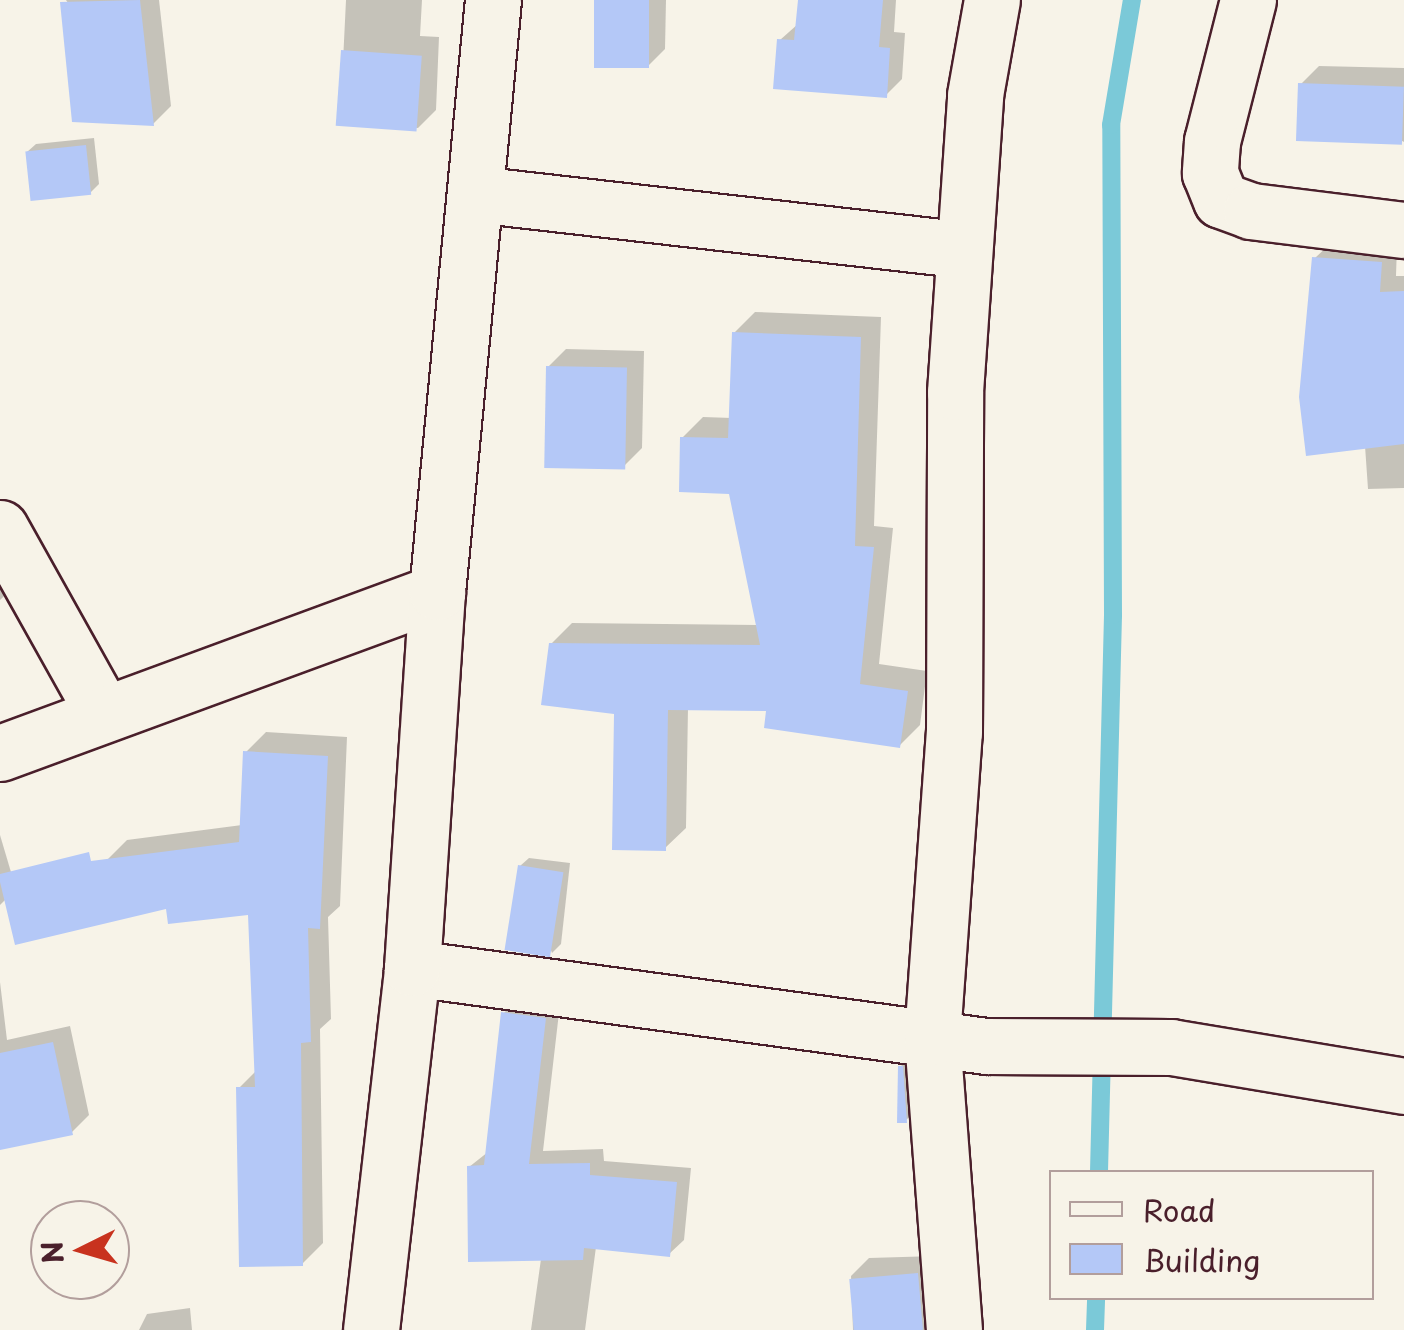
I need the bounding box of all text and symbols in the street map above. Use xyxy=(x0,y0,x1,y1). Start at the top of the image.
legend xyxy=(1049,1170,1374,1300)
text: Road xyxy=(1143,1187,1216,1232)
north arrow xyxy=(30,1200,130,1300)
text: Building xyxy=(1143,1237,1260,1282)
text: N xyxy=(29,1240,74,1265)

